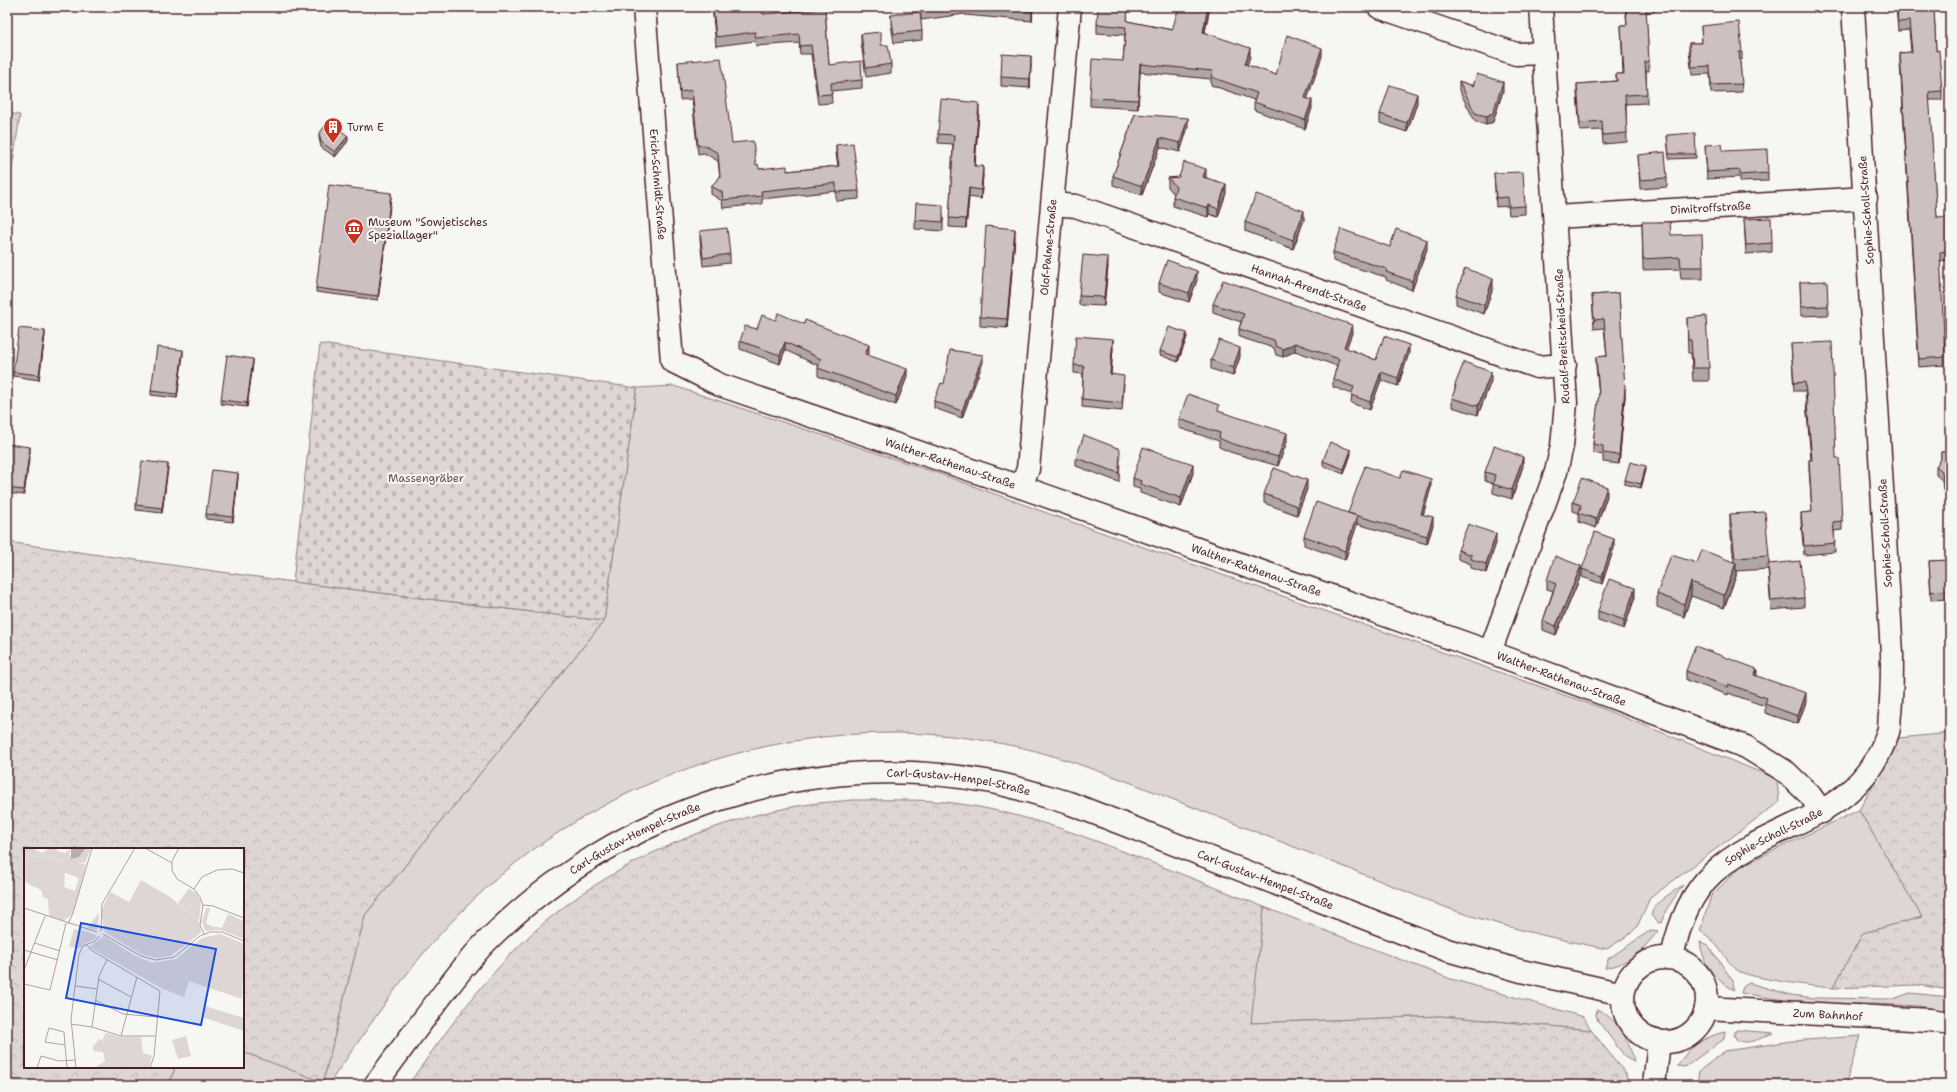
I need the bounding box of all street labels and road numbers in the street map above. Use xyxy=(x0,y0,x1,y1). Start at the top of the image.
street label: Erich-Schmidt-Straße xyxy=(646,128,669,241)
street label: Sophie-Scholl-Straße xyxy=(1855,155,1878,265)
street label: Olof-Palme-Straße xyxy=(1037,198,1061,296)
street label: Dimitroffstraße xyxy=(1670,198,1752,218)
street label: Hannah-Arendt-Straße xyxy=(1249,261,1369,315)
street label: Rudolf-Breitscheid-Straße xyxy=(1551,268,1574,404)
street label: Walther-Rathenau-Straße xyxy=(883,434,1018,493)
street label: Sophie-Scholl-Straße xyxy=(1875,478,1896,588)
street label: Walther-Rathenau-Straße xyxy=(1189,540,1323,600)
street label: Walther-Rathenau-Straße xyxy=(1494,648,1628,710)
street label: Carl-Gustav-Hempel-Straße xyxy=(887,766,1032,799)
street label: Carl-Gustav-Hempel-Straße xyxy=(567,799,703,878)
street label: Sophie-Scholl-Straße xyxy=(1721,804,1826,869)
street label: Carl-Gustav-Hempel-Straße xyxy=(1195,847,1336,913)
street label: Zum Bahnhof xyxy=(1793,1006,1864,1024)

